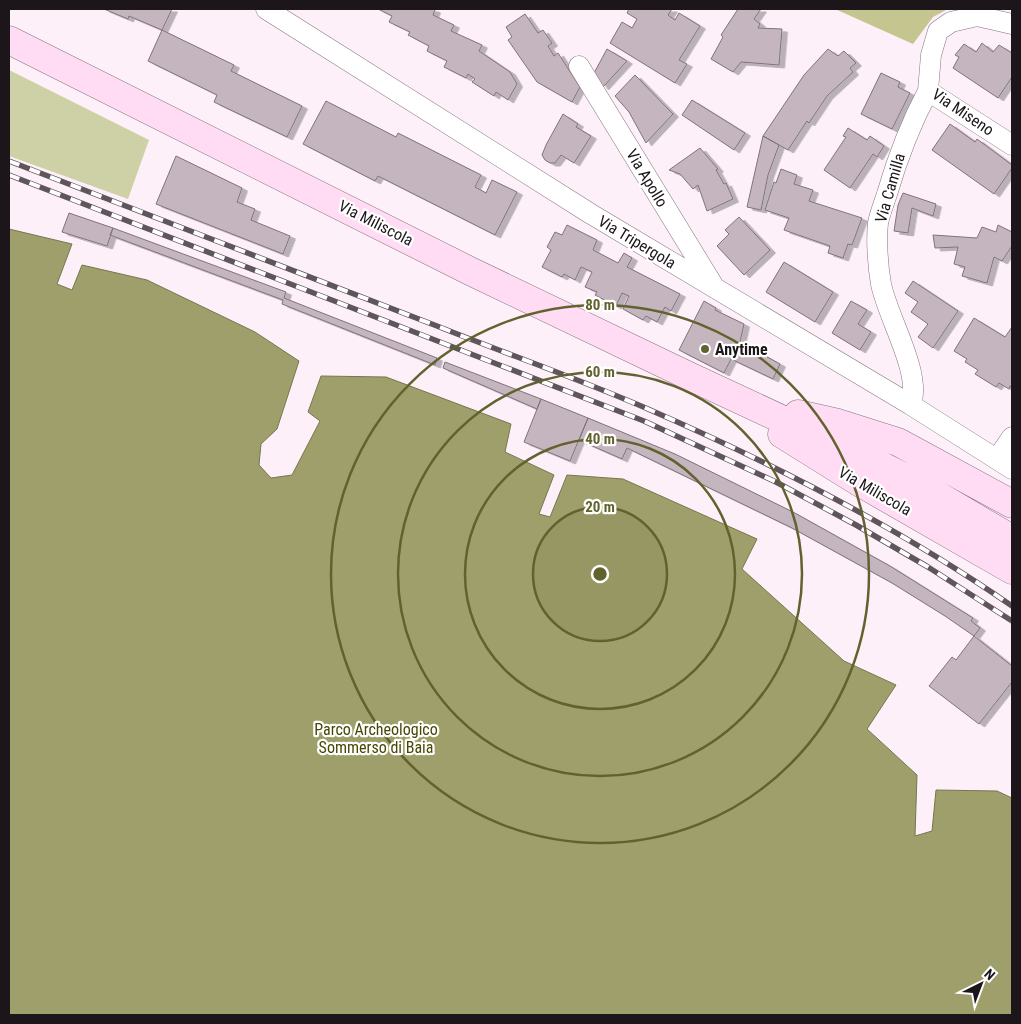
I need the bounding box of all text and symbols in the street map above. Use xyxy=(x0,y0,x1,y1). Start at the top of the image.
street label: Via Miseno xyxy=(929,84,997,140)
street label: Via Apollo xyxy=(622,145,672,211)
street label: Via Camilla xyxy=(871,151,909,225)
street label: Via Miliscola xyxy=(336,196,416,250)
street label: Via Tripergola xyxy=(595,211,679,273)
text: 80 m xyxy=(585,296,615,314)
place label: Anytime xyxy=(715,340,768,359)
marker: Anytime xyxy=(699,343,711,355)
text: 60 m xyxy=(585,363,615,381)
text: 40 m xyxy=(585,430,615,448)
street label: Via Miliscola xyxy=(835,462,915,520)
text: 20 m xyxy=(585,498,615,516)
centre of rings xyxy=(591,565,609,583)
park label: Parco Archeologico Sommerso di Baia xyxy=(314,720,438,757)
north arrow xyxy=(956,959,1006,1009)
text: N xyxy=(981,966,998,983)

